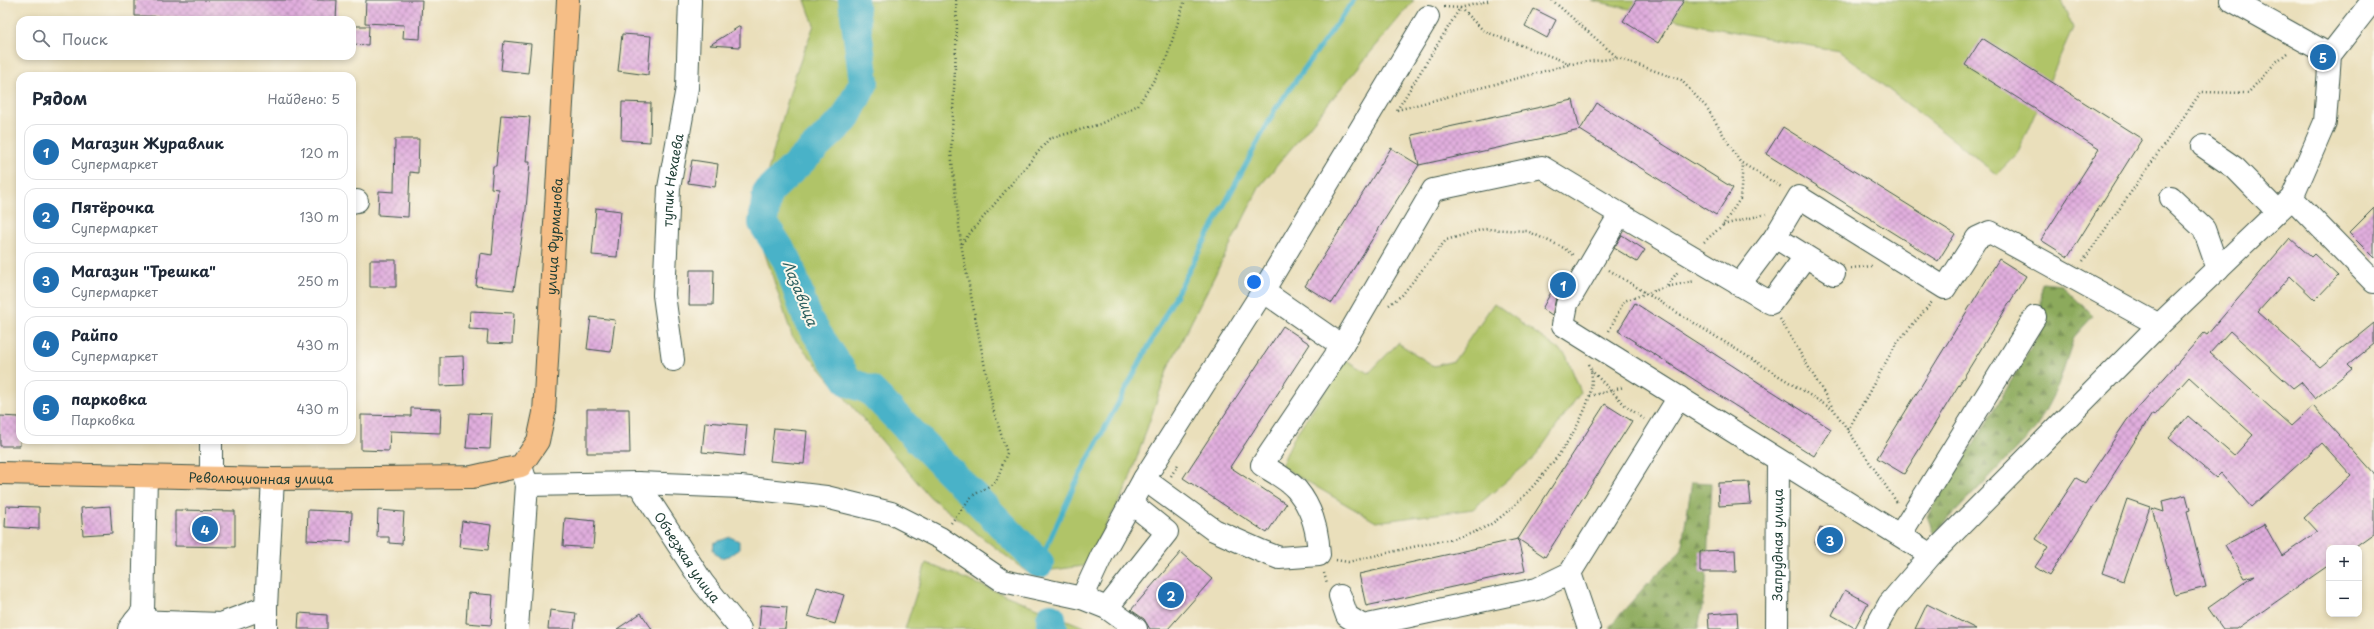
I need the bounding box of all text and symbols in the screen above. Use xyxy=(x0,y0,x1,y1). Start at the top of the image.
search box xyxy=(16,16,356,60)
icon: search xyxy=(30,27,52,49)
text: Поиск xyxy=(62,27,108,50)
pin: 5 xyxy=(2310,42,2336,72)
text: Рядом xyxy=(32,85,87,111)
text: Найдено: 5 xyxy=(268,89,340,108)
text: Магазин Журавлик xyxy=(71,131,224,154)
street label: тупик Нехаева xyxy=(657,131,688,227)
text: 1 xyxy=(43,143,49,162)
text: 120 m xyxy=(300,143,339,162)
text: Супермаркет xyxy=(71,154,158,173)
street label: улица Фурманова xyxy=(541,176,567,296)
text: Пятёрочка xyxy=(71,195,154,218)
text: 2 xyxy=(41,207,51,226)
text: 130 m xyxy=(300,207,339,226)
text: Супермаркет xyxy=(71,218,158,237)
water label: Лазавица xyxy=(778,257,824,330)
text: Магазин "Трешка" xyxy=(71,259,216,282)
pin: 1 xyxy=(1550,270,1576,300)
text: 3 xyxy=(42,271,50,290)
text: 250 m xyxy=(297,271,339,290)
your location xyxy=(1244,272,1264,292)
text: Супермаркет xyxy=(71,282,158,301)
text: Райпо xyxy=(71,323,118,346)
text: 4 xyxy=(42,335,50,354)
text: 430 m xyxy=(297,335,339,354)
text: Супермаркет xyxy=(71,346,158,365)
text: парковка xyxy=(71,387,147,410)
text: 5 xyxy=(42,399,50,418)
text: 430 m xyxy=(297,399,339,418)
text: Парковка xyxy=(71,410,135,429)
street label: Революционная улица xyxy=(188,467,334,488)
street label: Запрудная улица xyxy=(1767,488,1787,601)
street label: Объезжая улица xyxy=(650,508,726,607)
pin: 4 xyxy=(192,514,218,544)
pin: 3 xyxy=(1817,525,1843,555)
map controls xyxy=(2326,545,2362,617)
button: + xyxy=(2326,545,2362,581)
pin: 2 xyxy=(1158,580,1184,610)
button: − xyxy=(2326,581,2362,617)

